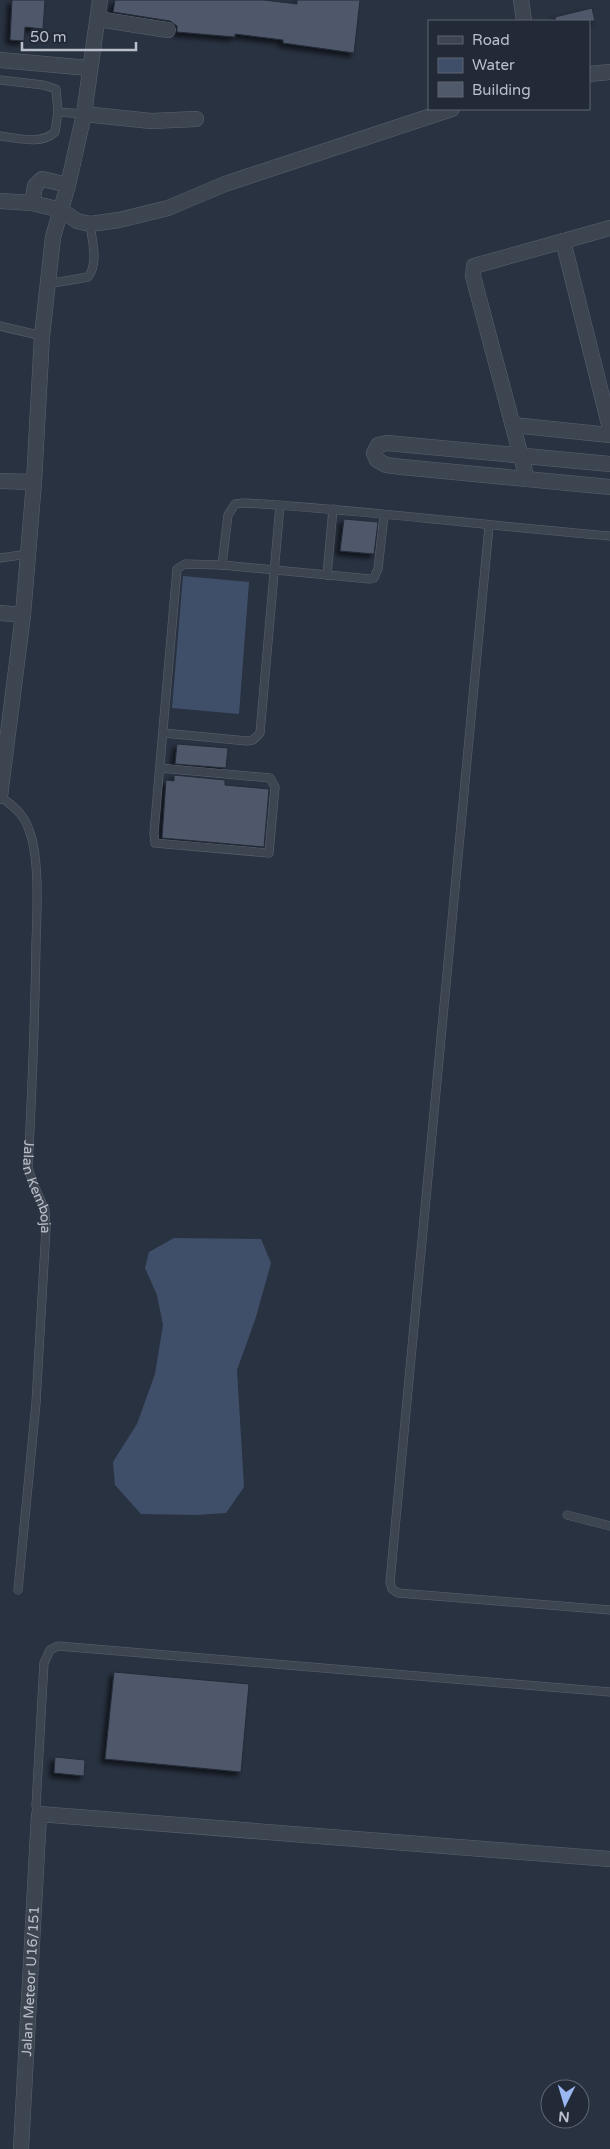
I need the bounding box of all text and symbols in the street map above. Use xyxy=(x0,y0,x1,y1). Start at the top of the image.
scale bar xyxy=(22,20,136,52)
legend xyxy=(428,20,590,110)
text: 50 m xyxy=(30,28,67,46)
text: Road xyxy=(472,31,510,49)
text: Water xyxy=(472,56,515,74)
text: Building xyxy=(472,81,531,99)
street label: Jalan Kemboja xyxy=(19,1140,54,1234)
street label: Jalan Meteor U16/151 xyxy=(18,1906,43,2057)
north arrow xyxy=(540,2079,590,2129)
text: N xyxy=(558,2107,570,2125)

